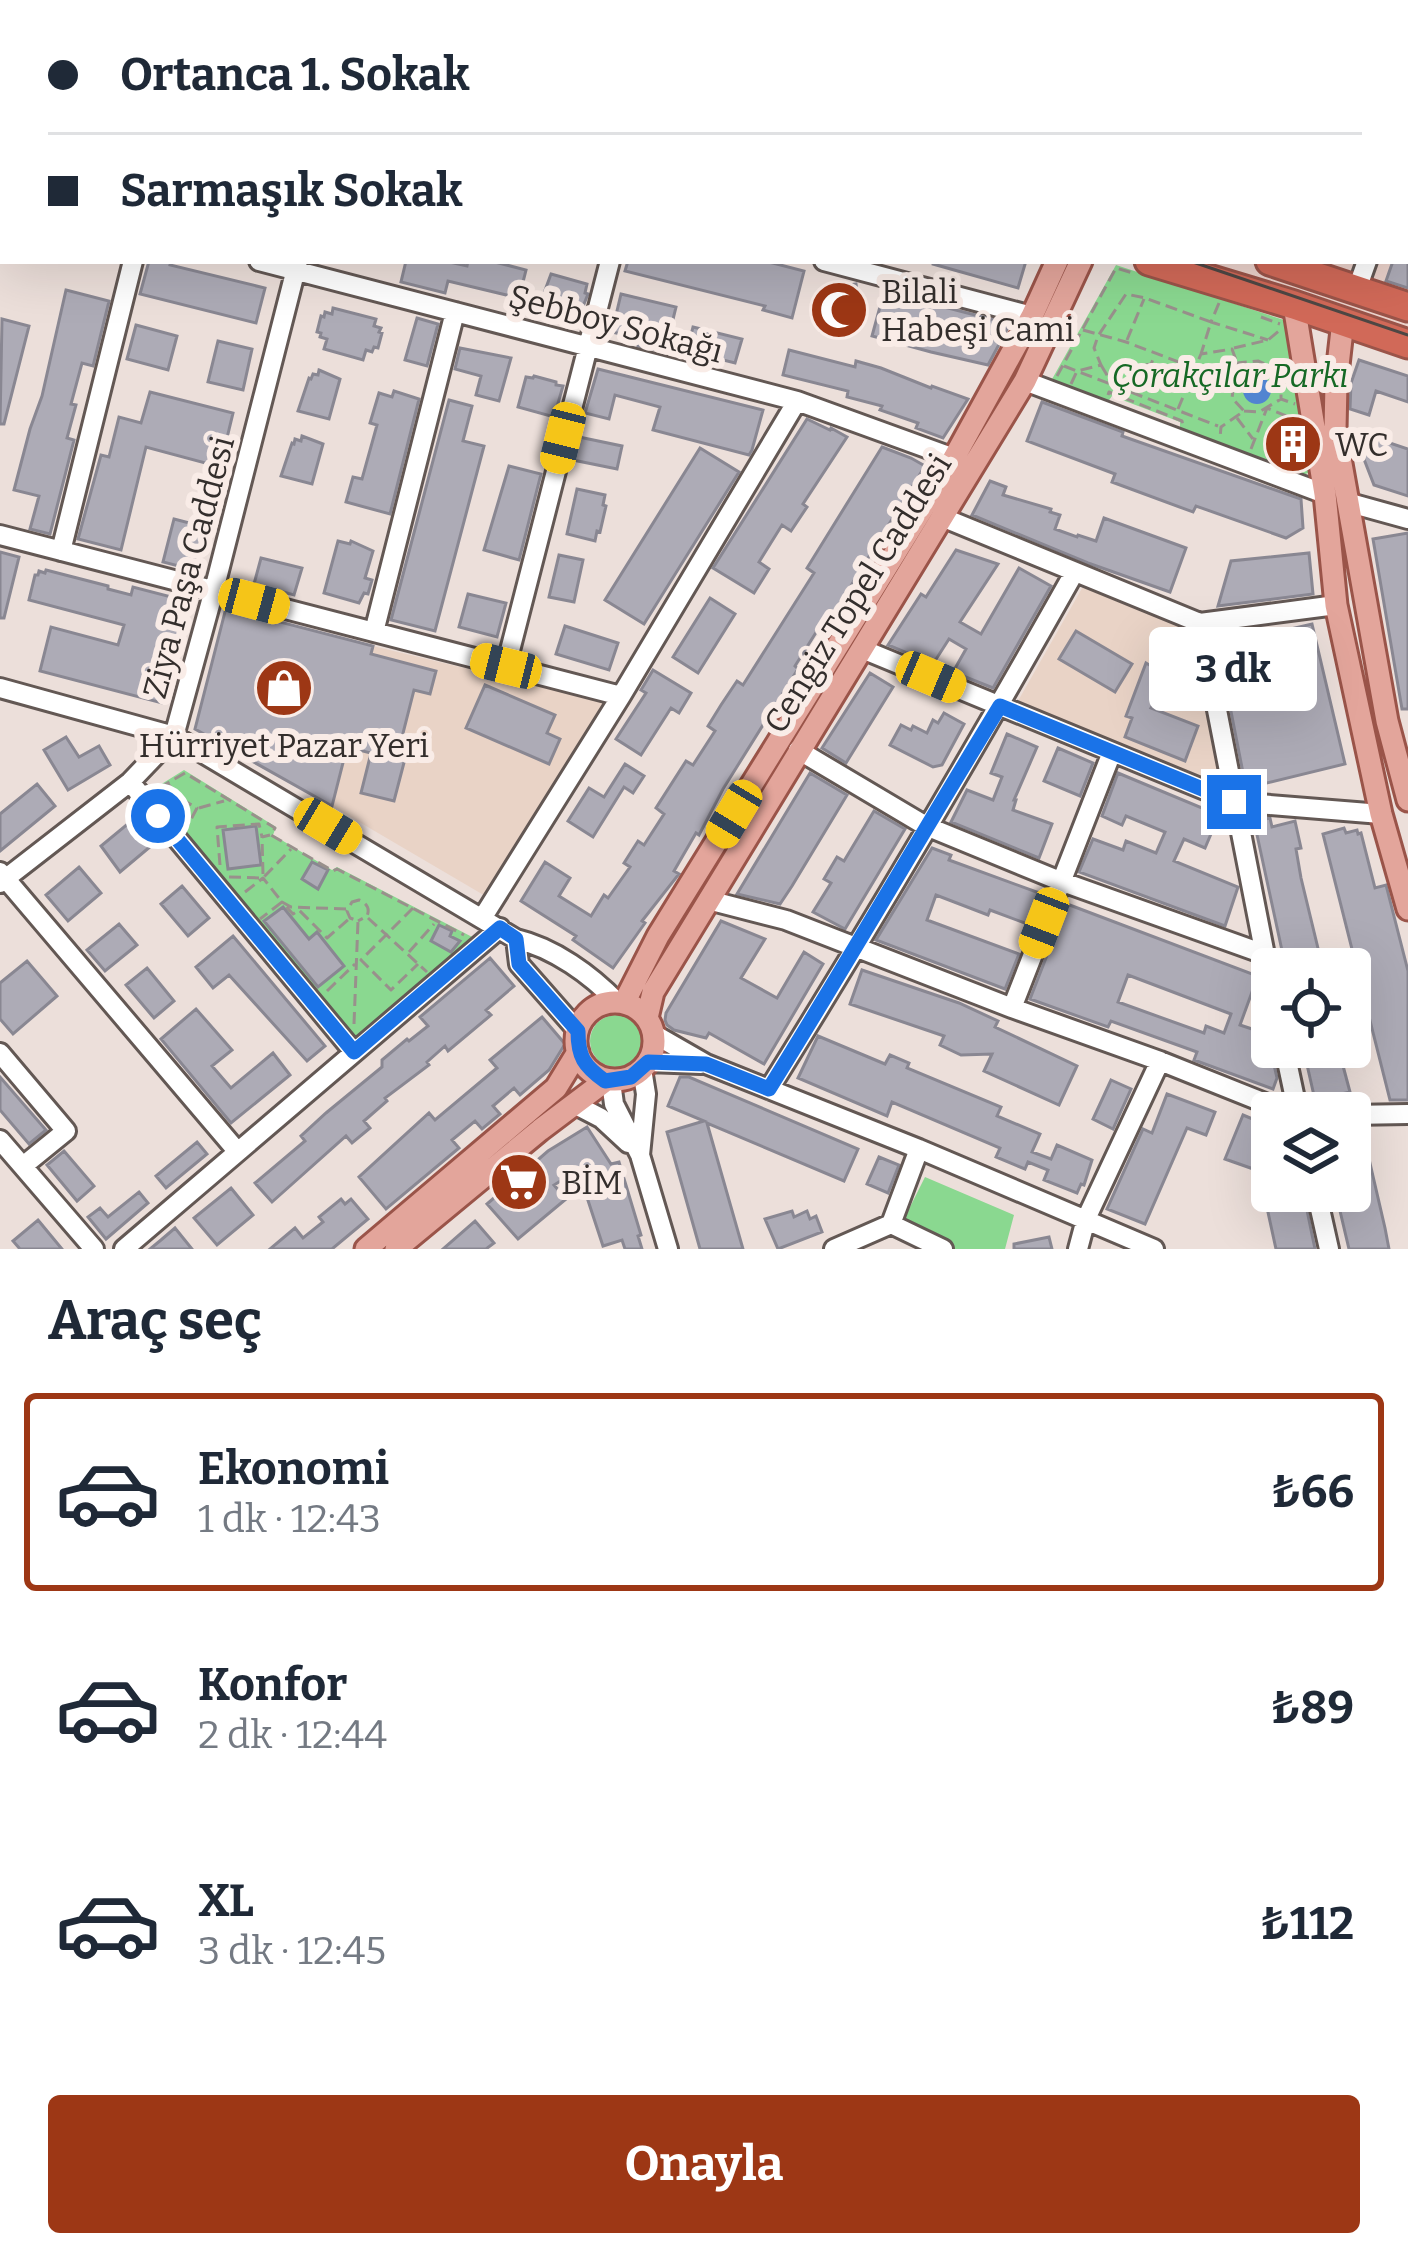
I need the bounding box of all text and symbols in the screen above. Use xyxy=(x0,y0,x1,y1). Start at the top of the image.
text: Ortanca 1. Sokak xyxy=(120,48,470,102)
text: Sarmaşık Sokak xyxy=(120,164,463,218)
place label: Bilali Habeşi Cami xyxy=(881,272,1075,350)
street label: Şebboy Sokağı xyxy=(504,276,727,372)
mosque icon: Bilali Habeşi Cami xyxy=(808,279,870,341)
park label: Çorakçılar Parkı xyxy=(1111,356,1349,396)
car xyxy=(537,399,589,477)
building icon: WC xyxy=(1262,413,1324,475)
place label: WC xyxy=(1335,425,1389,465)
street label: Ziya Paşa Caddesi xyxy=(135,432,243,703)
street label: Cengiz Topel Caddesi xyxy=(756,446,960,740)
car xyxy=(215,574,293,628)
callout: 3 dk xyxy=(1150,628,1318,712)
car xyxy=(467,640,545,692)
car xyxy=(891,646,971,708)
text: 3 dk xyxy=(1195,646,1271,692)
shop icon: Hürriyet Pazar Yeri xyxy=(253,657,315,719)
place label: Hürriyet Pazar Yeri xyxy=(139,726,429,766)
car xyxy=(700,774,768,854)
route end xyxy=(1207,775,1261,829)
route start xyxy=(131,789,185,843)
car xyxy=(288,792,368,860)
car xyxy=(1014,883,1074,963)
map controls xyxy=(1251,948,1371,1212)
button: locate xyxy=(1251,948,1371,1068)
button: layers xyxy=(1251,1092,1371,1212)
supermarket icon: BİM xyxy=(488,1151,550,1213)
place label: BİM xyxy=(561,1163,622,1203)
text: Araç seç xyxy=(48,1289,262,1353)
icon: car xyxy=(54,1438,162,1546)
text: Ekonomi xyxy=(198,1442,389,1496)
text: ₺66 xyxy=(1271,1465,1354,1519)
text: 1 dk · 12:43 xyxy=(198,1496,381,1542)
icon: car xyxy=(54,1654,162,1762)
text: Konfor xyxy=(198,1658,347,1712)
text: ₺89 xyxy=(1270,1681,1354,1735)
text: 2 dk · 12:44 xyxy=(198,1712,387,1758)
icon: car xyxy=(54,1870,162,1978)
text: XL xyxy=(198,1874,254,1928)
text: ₺112 xyxy=(1260,1897,1354,1951)
text: 3 dk · 12:45 xyxy=(198,1928,386,1974)
button: Onayla xyxy=(48,2095,1360,2233)

